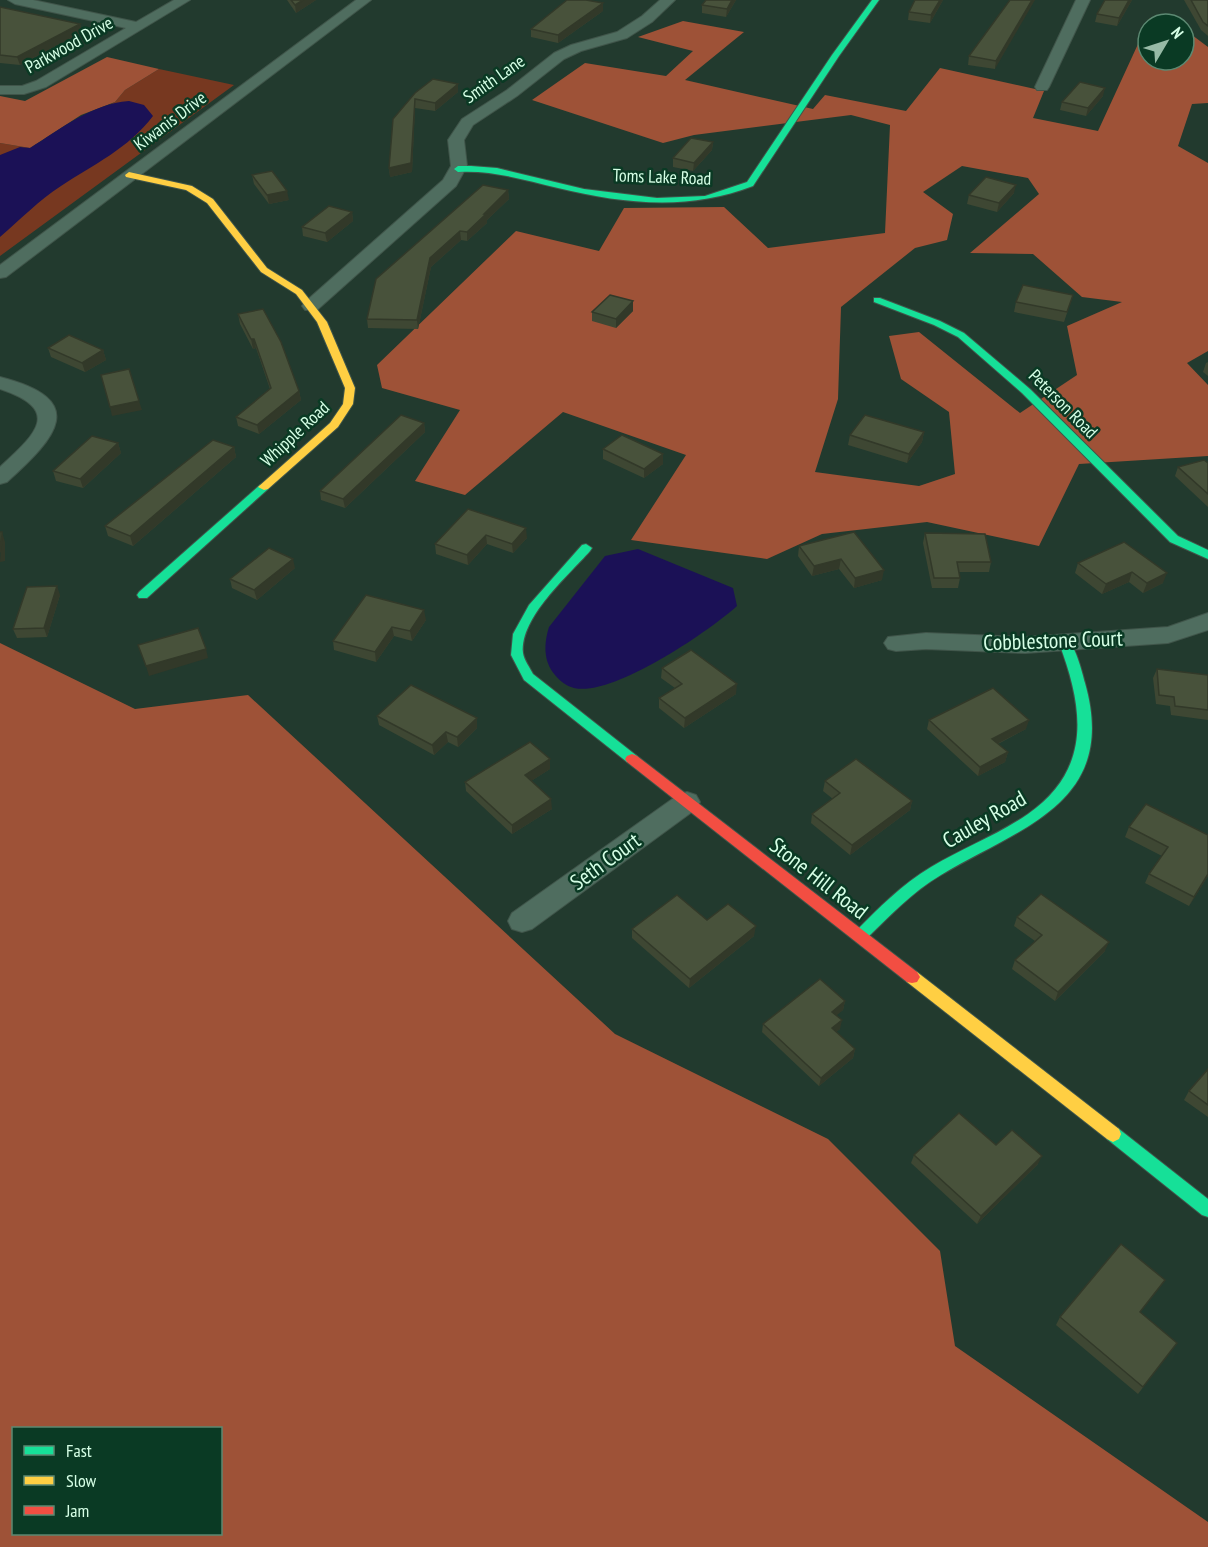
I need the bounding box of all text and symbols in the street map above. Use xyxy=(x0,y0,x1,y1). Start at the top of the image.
street label: Parkwood Drive xyxy=(21,11,117,78)
north arrow xyxy=(1136,12,1196,72)
text: N xyxy=(1167,23,1188,42)
street label: Smith Lane xyxy=(459,49,529,108)
street label: Kiwanis Drive xyxy=(129,86,211,155)
street label: Toms Lake Road xyxy=(612,163,712,190)
street label: Peterson Road xyxy=(1024,364,1103,443)
street label: Whipple Road xyxy=(255,396,334,471)
street label: Cobblestone Court xyxy=(983,624,1123,656)
street label: Cauley Road xyxy=(937,784,1031,854)
street label: Seth Court xyxy=(564,826,646,896)
street label: Stone Hill Road xyxy=(764,831,874,925)
legend xyxy=(12,1427,222,1535)
text: Fast xyxy=(66,1439,92,1462)
text: Slow xyxy=(66,1469,97,1492)
text: Jam xyxy=(65,1499,89,1522)

